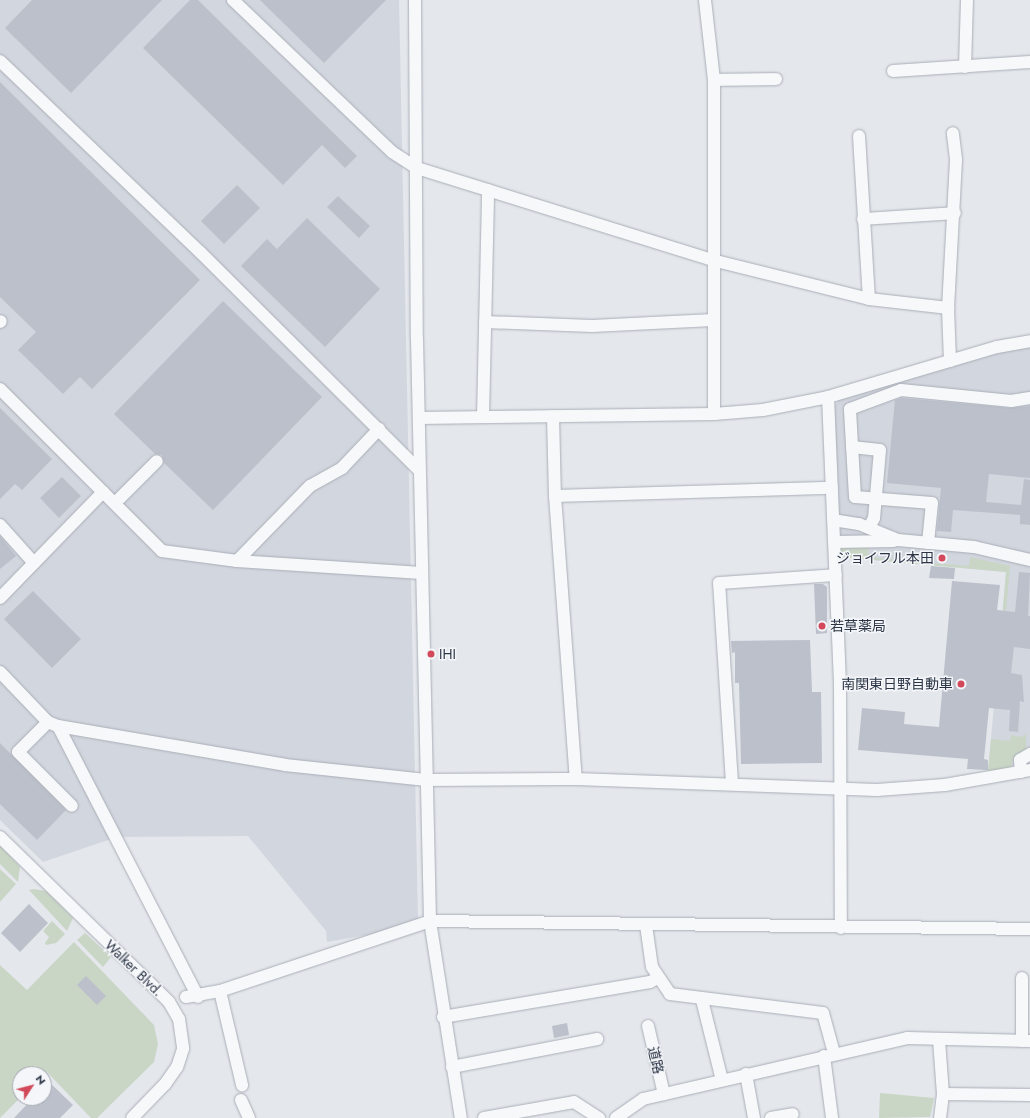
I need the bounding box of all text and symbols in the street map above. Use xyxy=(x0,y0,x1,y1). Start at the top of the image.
place label: ジョイフル本田 xyxy=(836,550,934,566)
marker: ジョイフル本田 xyxy=(937,553,947,563)
place label: 若草薬局 xyxy=(830,618,886,634)
marker: 若草薬局 xyxy=(817,621,827,631)
place label: IHI xyxy=(439,646,456,662)
marker: IHI xyxy=(426,649,436,659)
place label: 南関東日野自動車 xyxy=(841,676,953,692)
marker: 南関東日野自動車 xyxy=(956,679,966,689)
street label: Walker Blvd. xyxy=(102,936,166,1000)
street label: 道路 xyxy=(645,1044,667,1076)
north arrow xyxy=(12,1066,52,1106)
text: N xyxy=(32,1071,50,1088)

